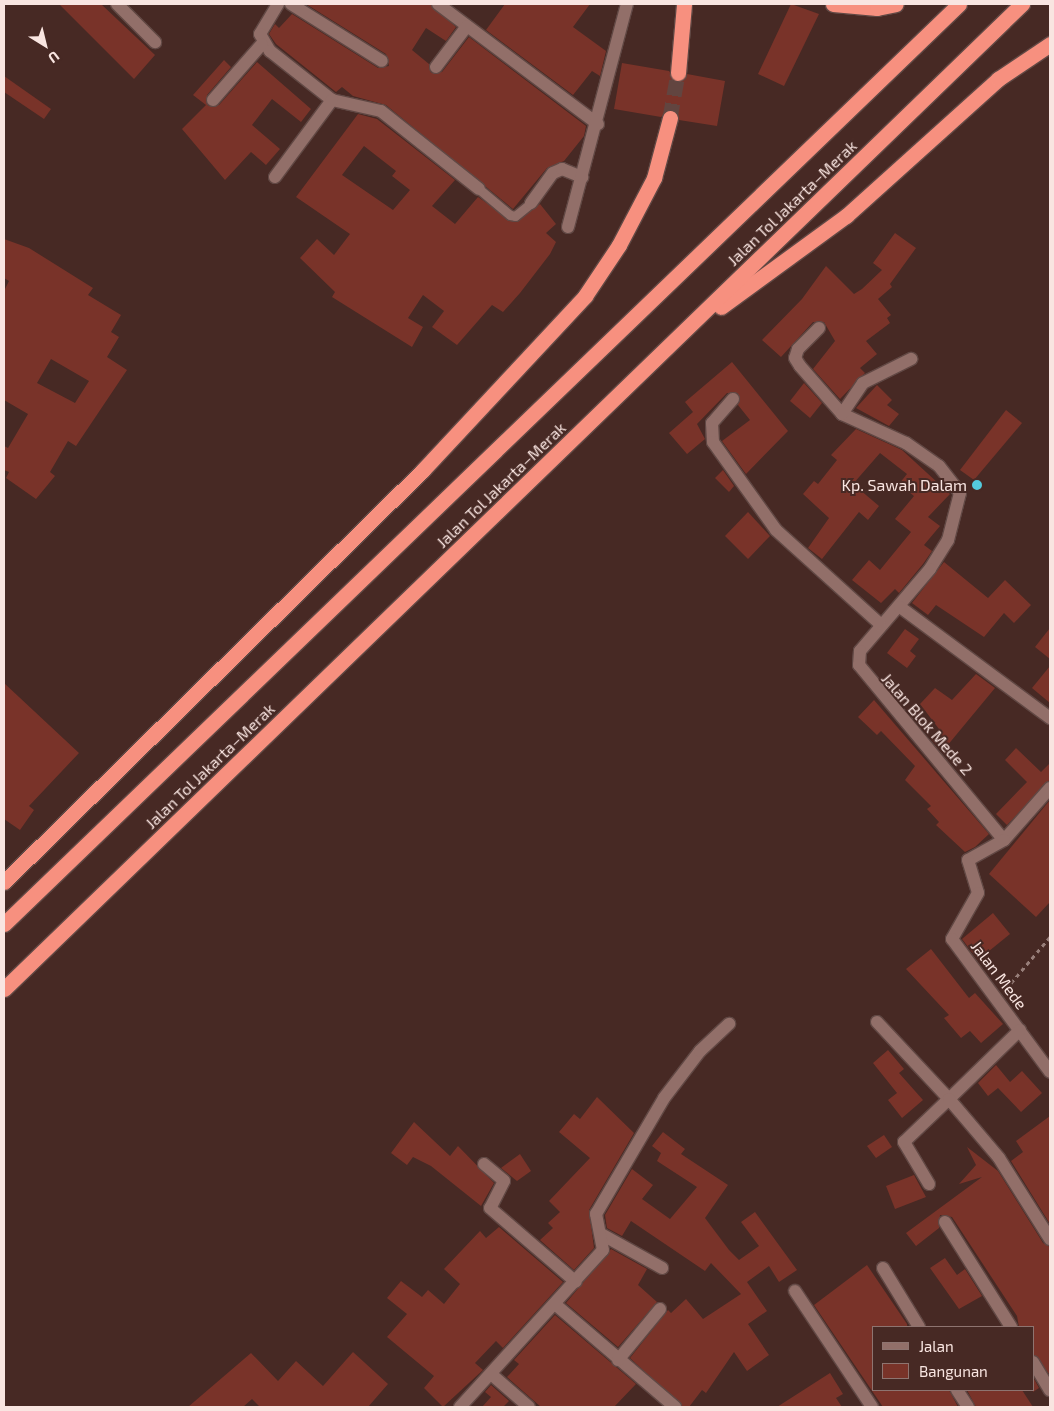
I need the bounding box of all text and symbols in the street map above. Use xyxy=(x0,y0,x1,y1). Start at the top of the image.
north arrow xyxy=(20,20,70,70)
text: U xyxy=(45,48,63,67)
street label: Jalan Tol Jakarta–Merak xyxy=(723,136,861,270)
street label: Jalan Tol Jakarta–Merak xyxy=(432,418,570,552)
place label: Kp. Sawah Dalam xyxy=(842,475,967,495)
marker: Kp. Sawah Dalam xyxy=(971,479,983,491)
street label: Jalan Blok Mede 2 xyxy=(877,669,977,779)
street label: Jalan Tol Jakarta–Merak xyxy=(141,699,279,833)
street label: Jalan Mede xyxy=(967,937,1031,1013)
legend xyxy=(872,1326,1034,1391)
text: Jalan xyxy=(919,1337,954,1355)
text: Bangunan xyxy=(919,1362,988,1380)

